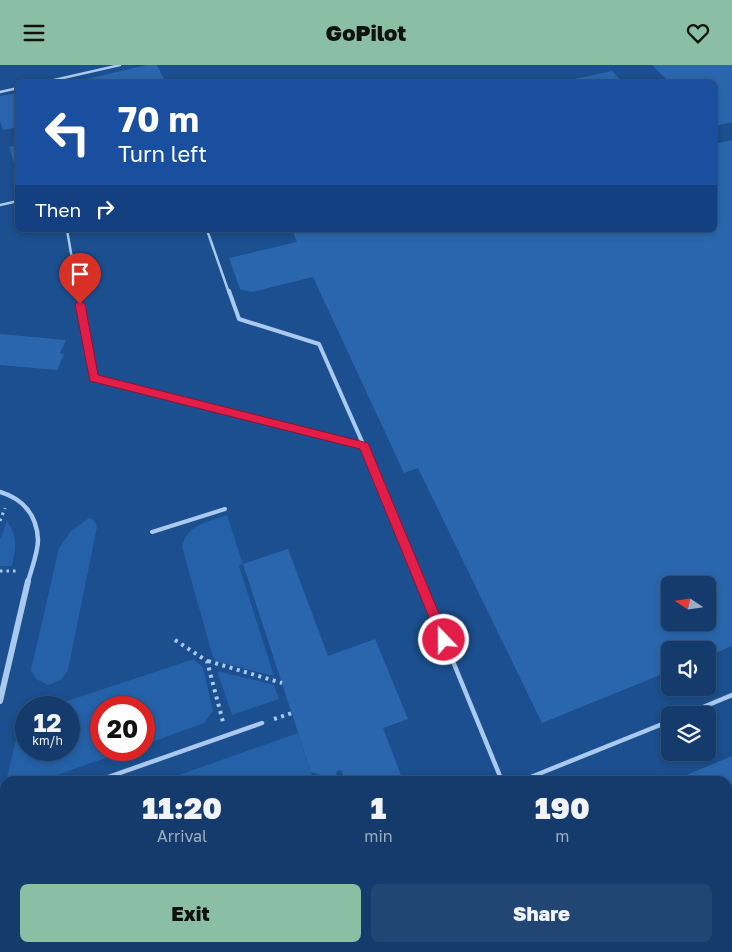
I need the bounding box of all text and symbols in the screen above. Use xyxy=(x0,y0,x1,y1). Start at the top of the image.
icon: menu xyxy=(20,19,48,47)
text: GoPilot xyxy=(326,19,406,46)
icon: heart xyxy=(684,19,712,47)
text: 70 m xyxy=(118,98,199,140)
icon: left xyxy=(35,100,100,165)
text: Turn left xyxy=(118,140,207,167)
icon: right xyxy=(91,195,119,223)
text: Then xyxy=(35,198,81,221)
pin xyxy=(59,253,101,304)
icon: arrive xyxy=(66,260,94,288)
north arrow xyxy=(661,576,716,631)
map controls xyxy=(661,576,716,761)
position arrow xyxy=(417,613,469,665)
button: sound xyxy=(661,641,716,696)
speed limit sign: 20 xyxy=(90,696,155,761)
button: layers xyxy=(661,706,716,761)
text: 12 xyxy=(33,707,62,738)
text: km/h xyxy=(32,733,63,748)
text: 11:20 xyxy=(142,790,222,826)
text: 1 xyxy=(370,790,386,826)
text: 190 xyxy=(535,790,590,826)
text: Arrival xyxy=(157,826,207,846)
text: min xyxy=(364,826,393,846)
text: m xyxy=(555,826,569,846)
button: Exit xyxy=(20,884,361,942)
button: Share xyxy=(371,884,712,942)

